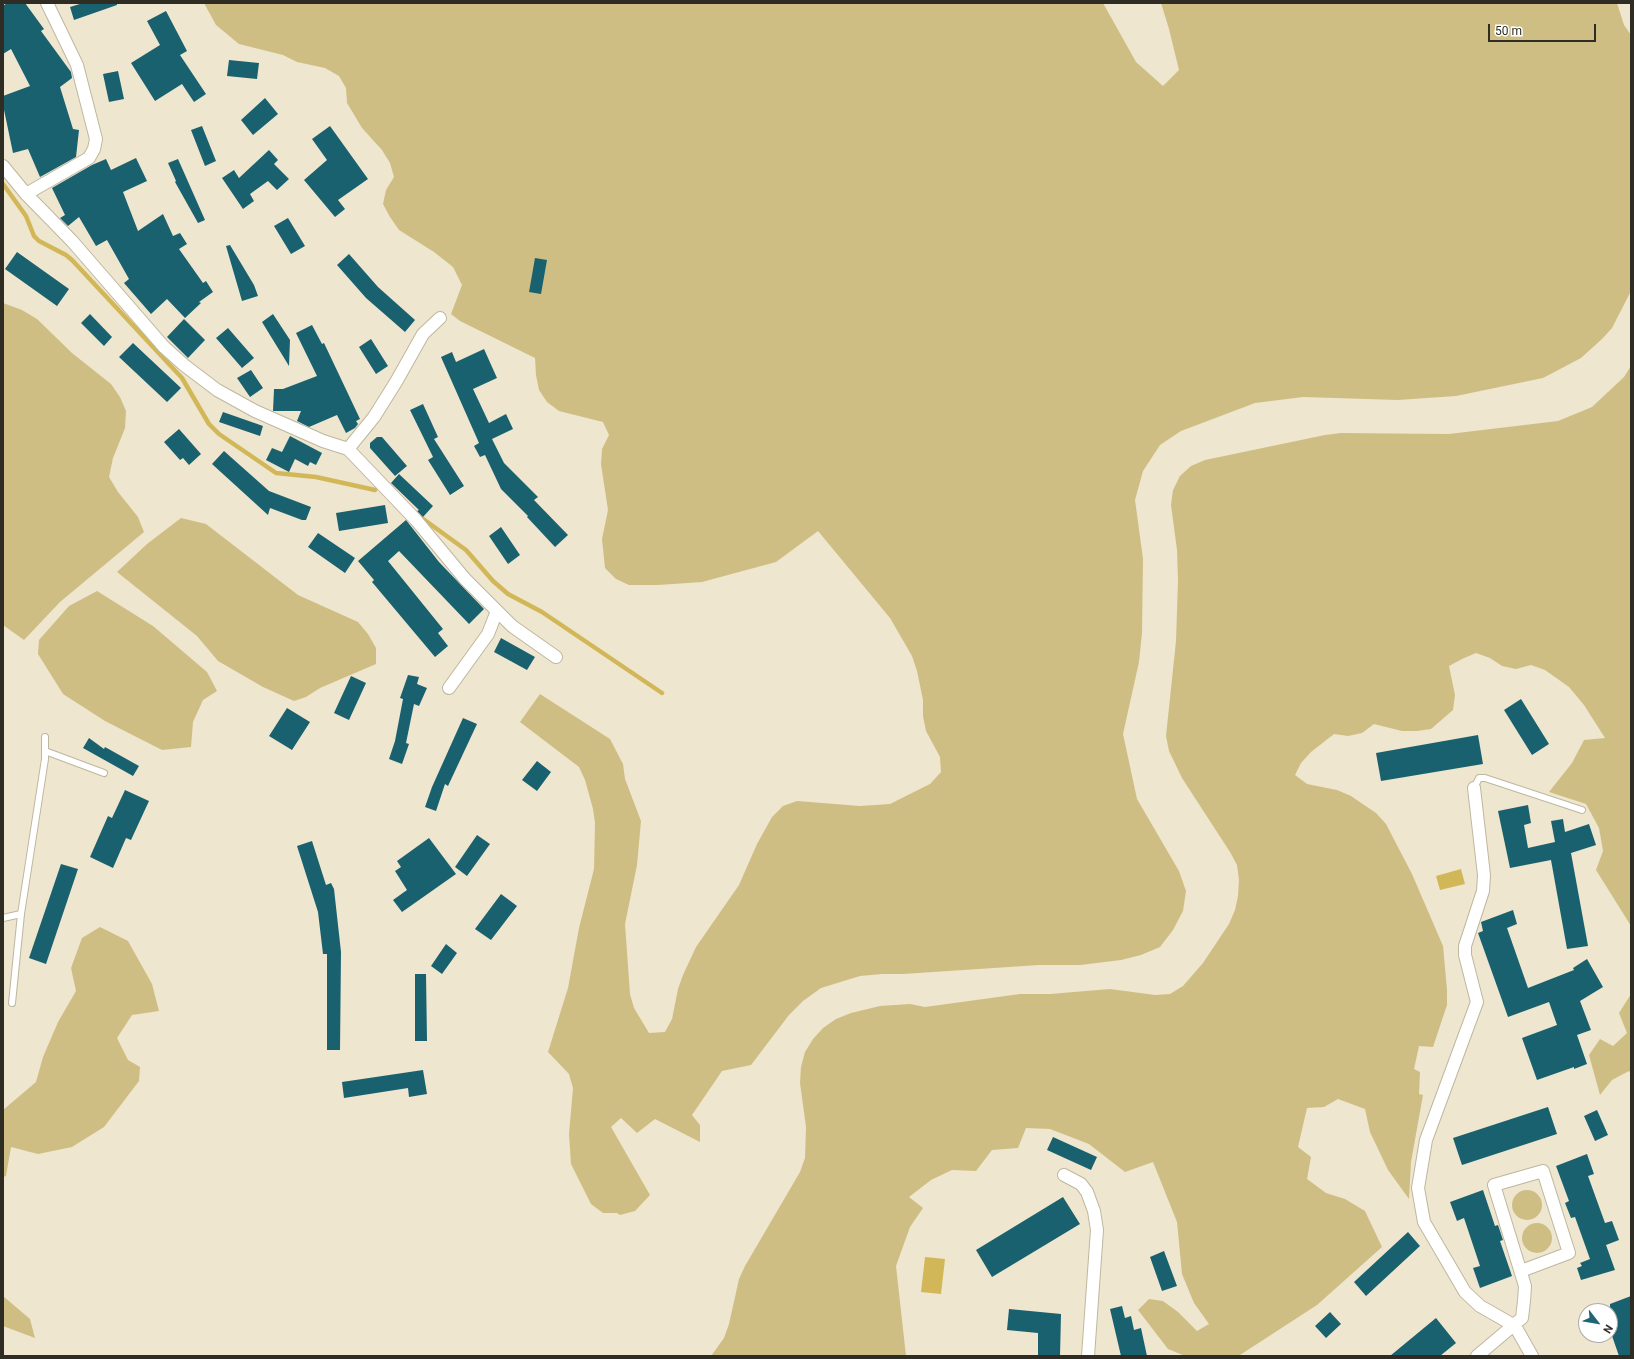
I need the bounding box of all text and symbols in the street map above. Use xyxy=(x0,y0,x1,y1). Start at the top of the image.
scale bar xyxy=(1490,16,1598,42)
text: 50 m xyxy=(1495,24,1522,38)
north arrow xyxy=(1578,1303,1618,1343)
text: N xyxy=(1600,1322,1615,1336)

